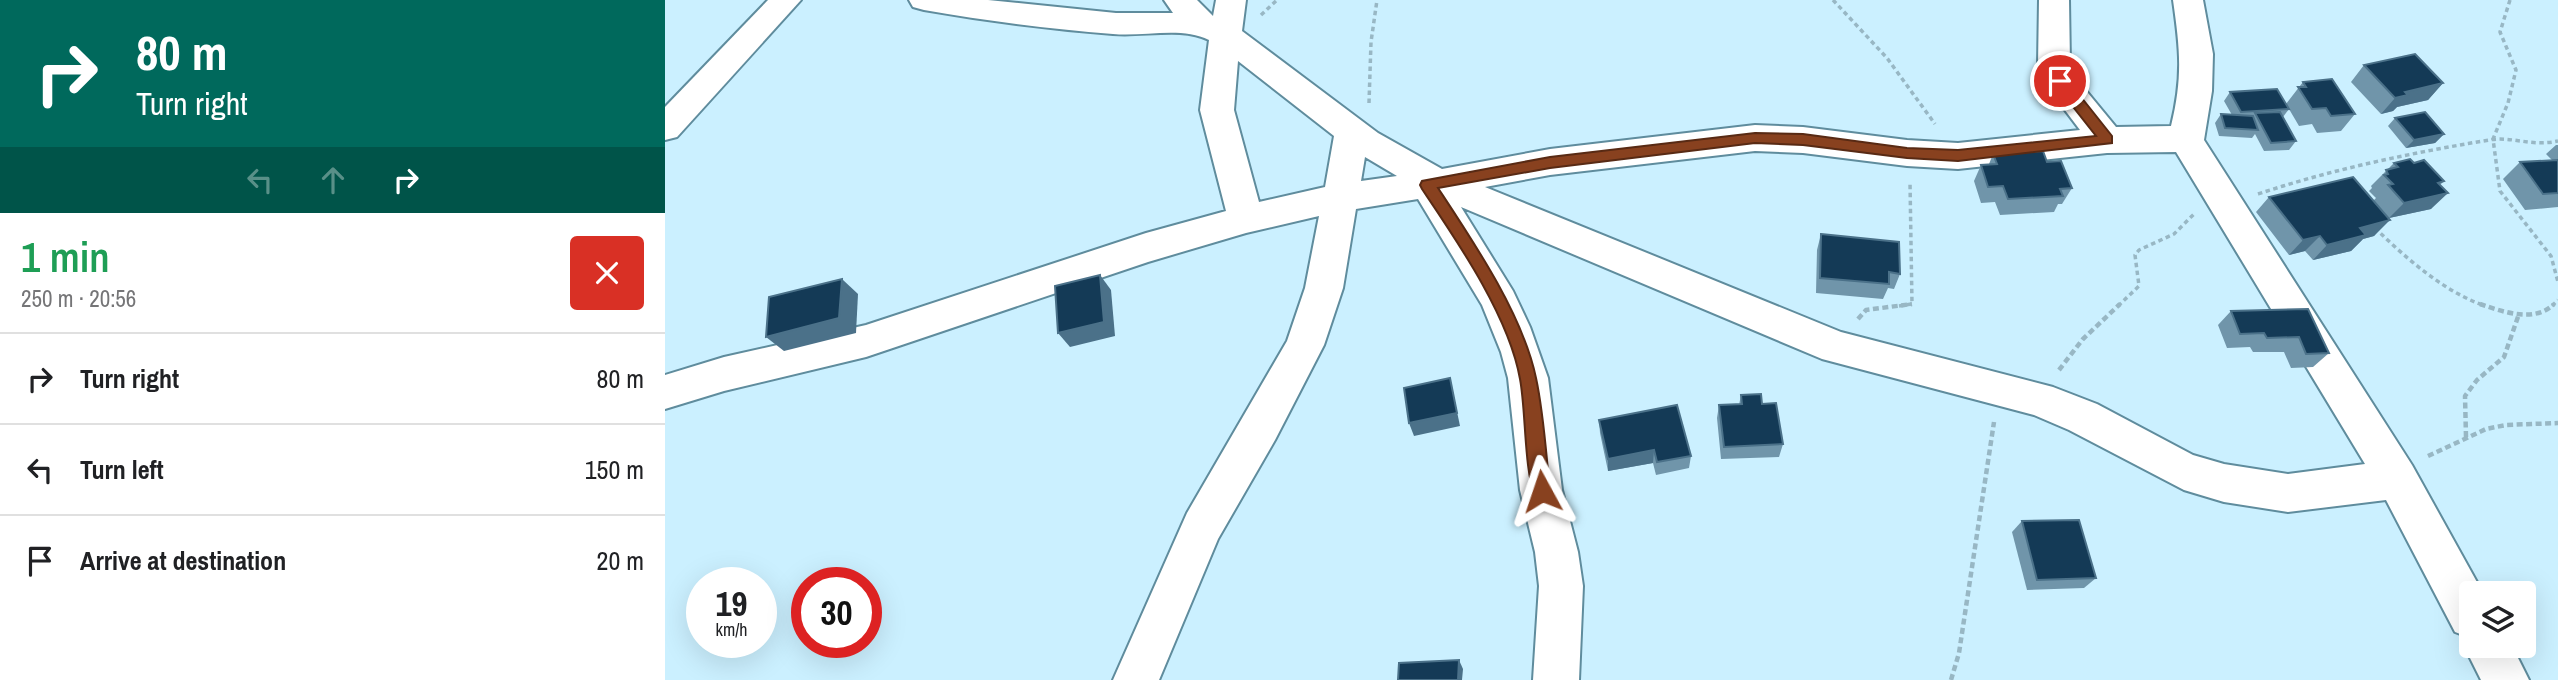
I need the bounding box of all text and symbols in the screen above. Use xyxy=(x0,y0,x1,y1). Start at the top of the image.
text: 80 m xyxy=(136,19,228,85)
icon: right xyxy=(21,28,112,119)
pin xyxy=(2030,51,2090,111)
icon: arrive xyxy=(2041,62,2079,100)
text: Turn right xyxy=(136,82,248,125)
icon: left xyxy=(241,161,279,199)
icon: ahead xyxy=(314,161,352,199)
icon: right xyxy=(387,161,425,199)
text: 1 min xyxy=(21,229,110,285)
button: close xyxy=(570,236,644,310)
text: 250 m · 20:56 xyxy=(21,283,136,314)
icon: right xyxy=(21,360,59,398)
text: Turn right xyxy=(80,361,179,396)
text: 80 m xyxy=(597,361,644,396)
icon: left xyxy=(21,451,59,489)
text: Turn left xyxy=(80,452,164,487)
text: 150 m xyxy=(585,452,644,487)
position arrow xyxy=(1505,454,1579,528)
icon: arrive xyxy=(21,542,59,580)
text: Arrive at destination xyxy=(80,543,286,578)
text: 20 m xyxy=(597,543,644,578)
speed limit sign: 30 xyxy=(791,567,882,658)
text: 19 xyxy=(716,580,747,627)
map controls xyxy=(2459,581,2536,658)
button: layers xyxy=(2459,581,2536,658)
text: km/h xyxy=(716,617,748,642)

